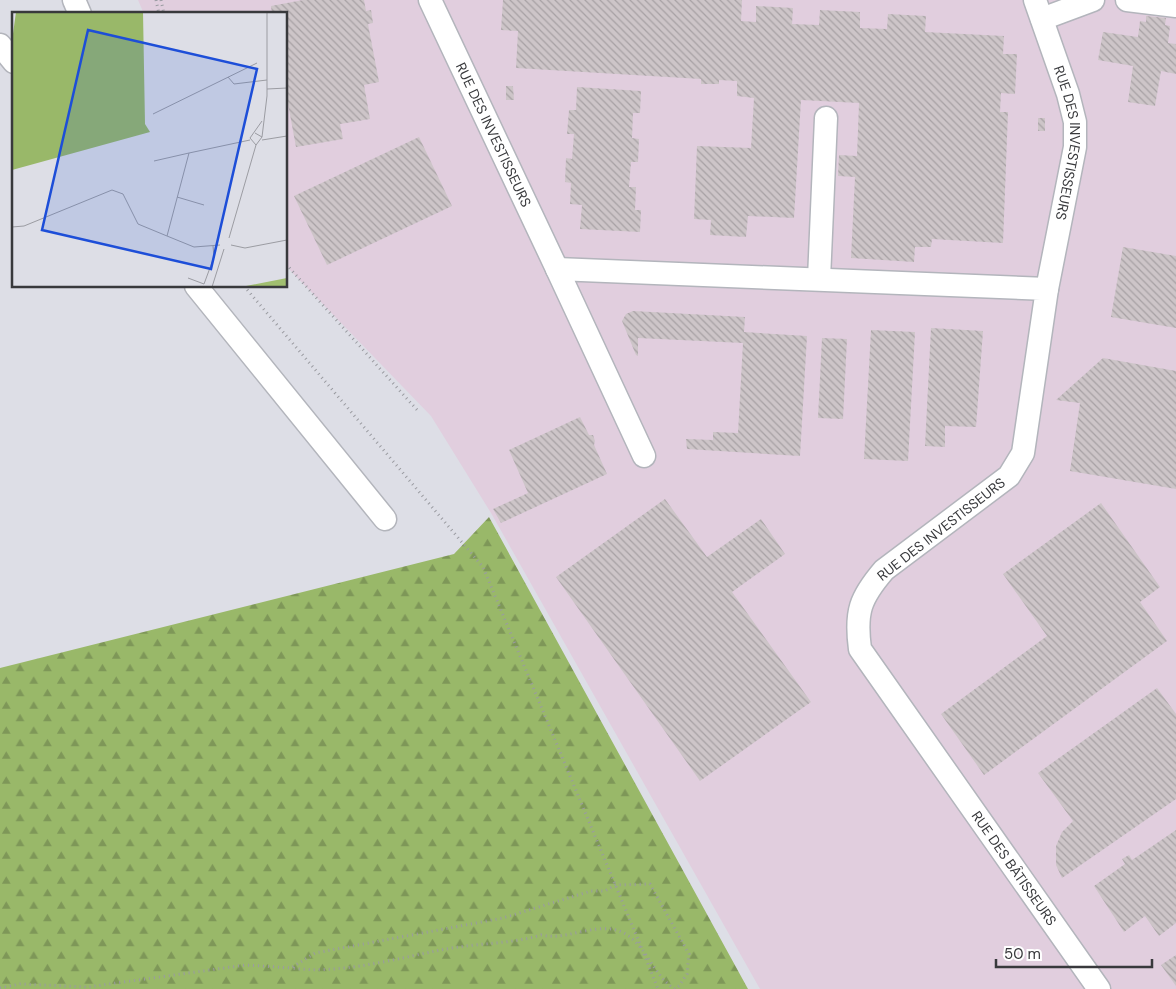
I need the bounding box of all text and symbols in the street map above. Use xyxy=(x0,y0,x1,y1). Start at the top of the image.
inset map xyxy=(12,12,288,288)
street label: RUE DES INVESTISSEURS xyxy=(452,60,535,210)
street label: RUE DES INVESTISSEURS xyxy=(1050,63,1084,222)
street label: RUE DES INVESTISSEURS xyxy=(873,473,1009,585)
street label: RUE DES BÂTISSEURS xyxy=(968,807,1061,929)
scale bar xyxy=(996,936,1152,968)
text: 50 m xyxy=(1004,944,1041,964)

